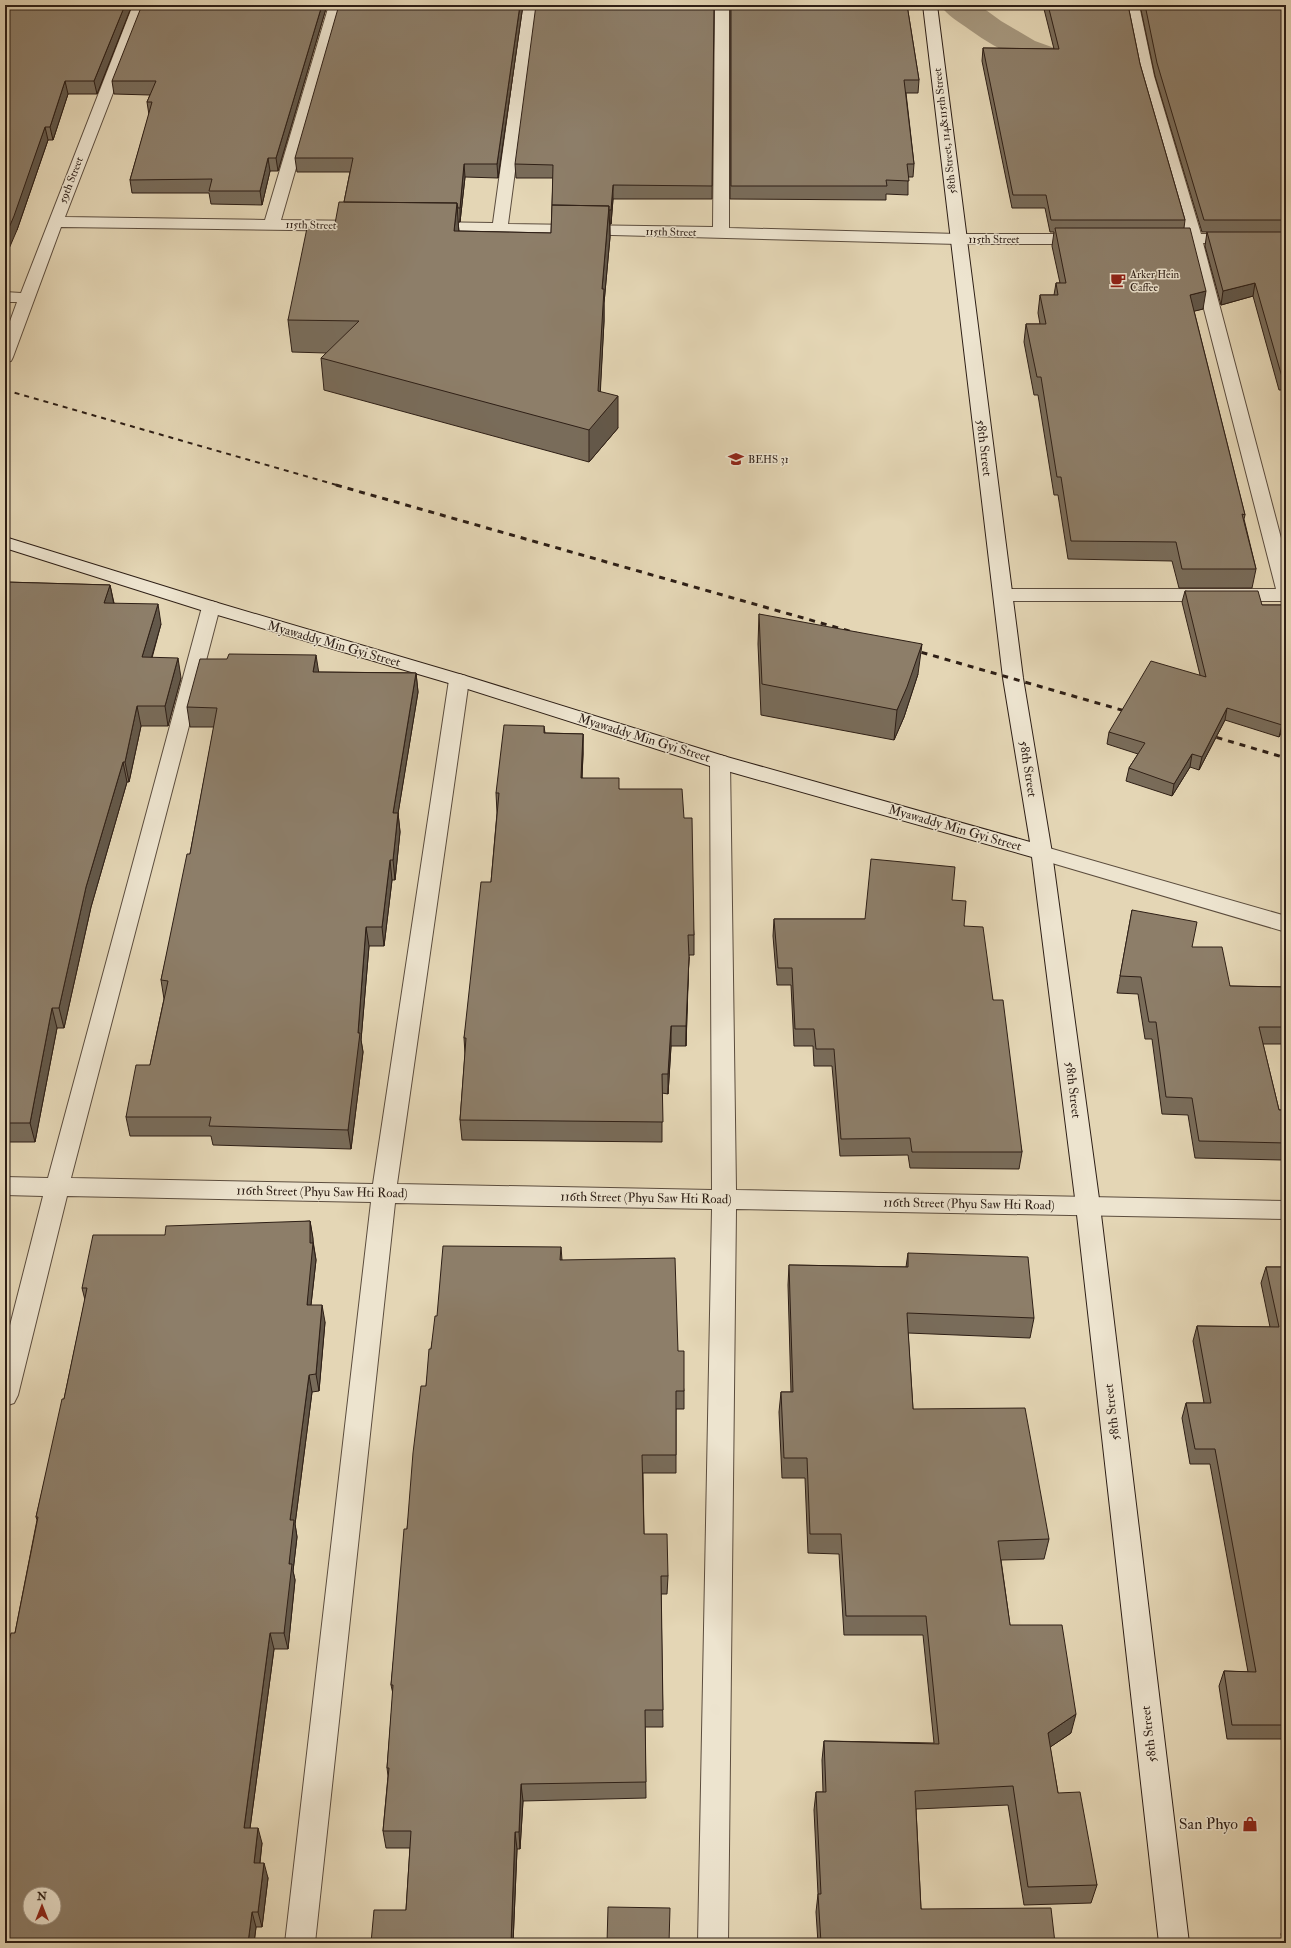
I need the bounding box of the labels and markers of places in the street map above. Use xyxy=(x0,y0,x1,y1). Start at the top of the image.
place label: Arker Hein Caffee xyxy=(1129,268,1180,294)
cafe icon: Arker Hein Caffee xyxy=(1109,271,1127,289)
school or university icon: BEHS 31 xyxy=(727,450,745,468)
place label: BEHS 31 xyxy=(748,453,789,466)
place label: San Phyo xyxy=(1179,1814,1238,1834)
shop icon: San Phyo xyxy=(1241,1815,1259,1833)

